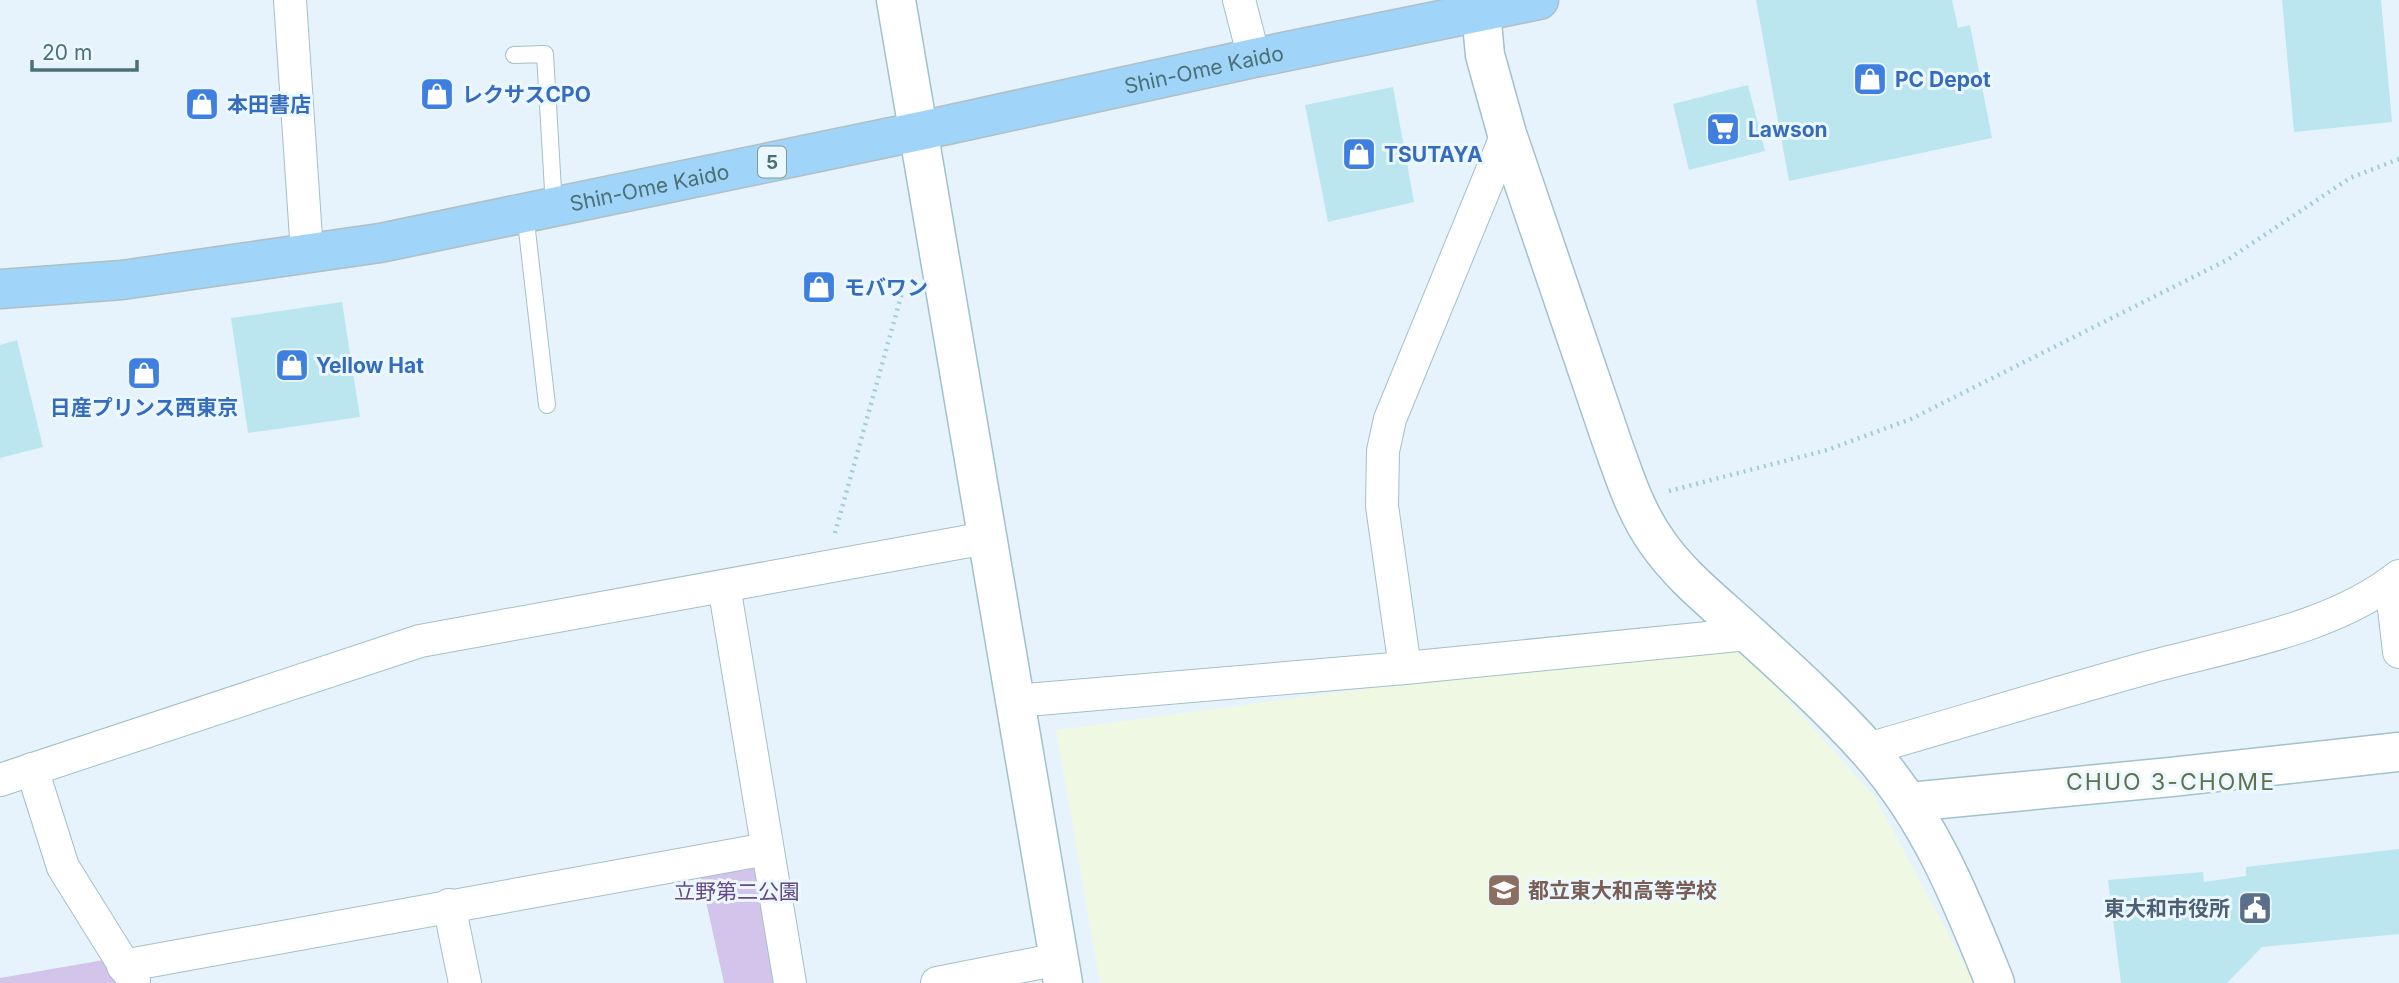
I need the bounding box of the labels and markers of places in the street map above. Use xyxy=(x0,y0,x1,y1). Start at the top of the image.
shop icon: PC Depot xyxy=(1851,60,1889,98)
place label: PC Depot xyxy=(1895,67,1991,92)
shop icon: レクサスCPO xyxy=(418,75,456,113)
place label: レクサスCPO xyxy=(462,82,591,107)
shop icon: 本田書店 xyxy=(183,85,221,123)
place label: 本田書店 xyxy=(227,92,311,117)
supermarket icon: Lawson xyxy=(1704,110,1742,148)
place label: Lawson xyxy=(1748,117,1828,142)
shop icon: TSUTAYA xyxy=(1340,135,1378,173)
place label: TSUTAYA xyxy=(1384,142,1483,167)
shop icon: モバワン xyxy=(800,268,838,306)
place label: モバワン xyxy=(844,275,928,300)
shop icon: Yellow Hat xyxy=(273,346,311,384)
place label: Yellow Hat xyxy=(316,353,424,378)
shop icon: 日産プリンス西東京 xyxy=(125,354,163,392)
place label: 日産プリンス西東京 xyxy=(50,395,238,420)
school or university icon: 都立東大和高等学校 xyxy=(1485,871,1523,909)
place label: 都立東大和高等学校 xyxy=(1528,878,1717,903)
public building icon: 東大和市役所 xyxy=(2236,889,2274,927)
place label: 東大和市役所 xyxy=(2104,896,2230,921)

